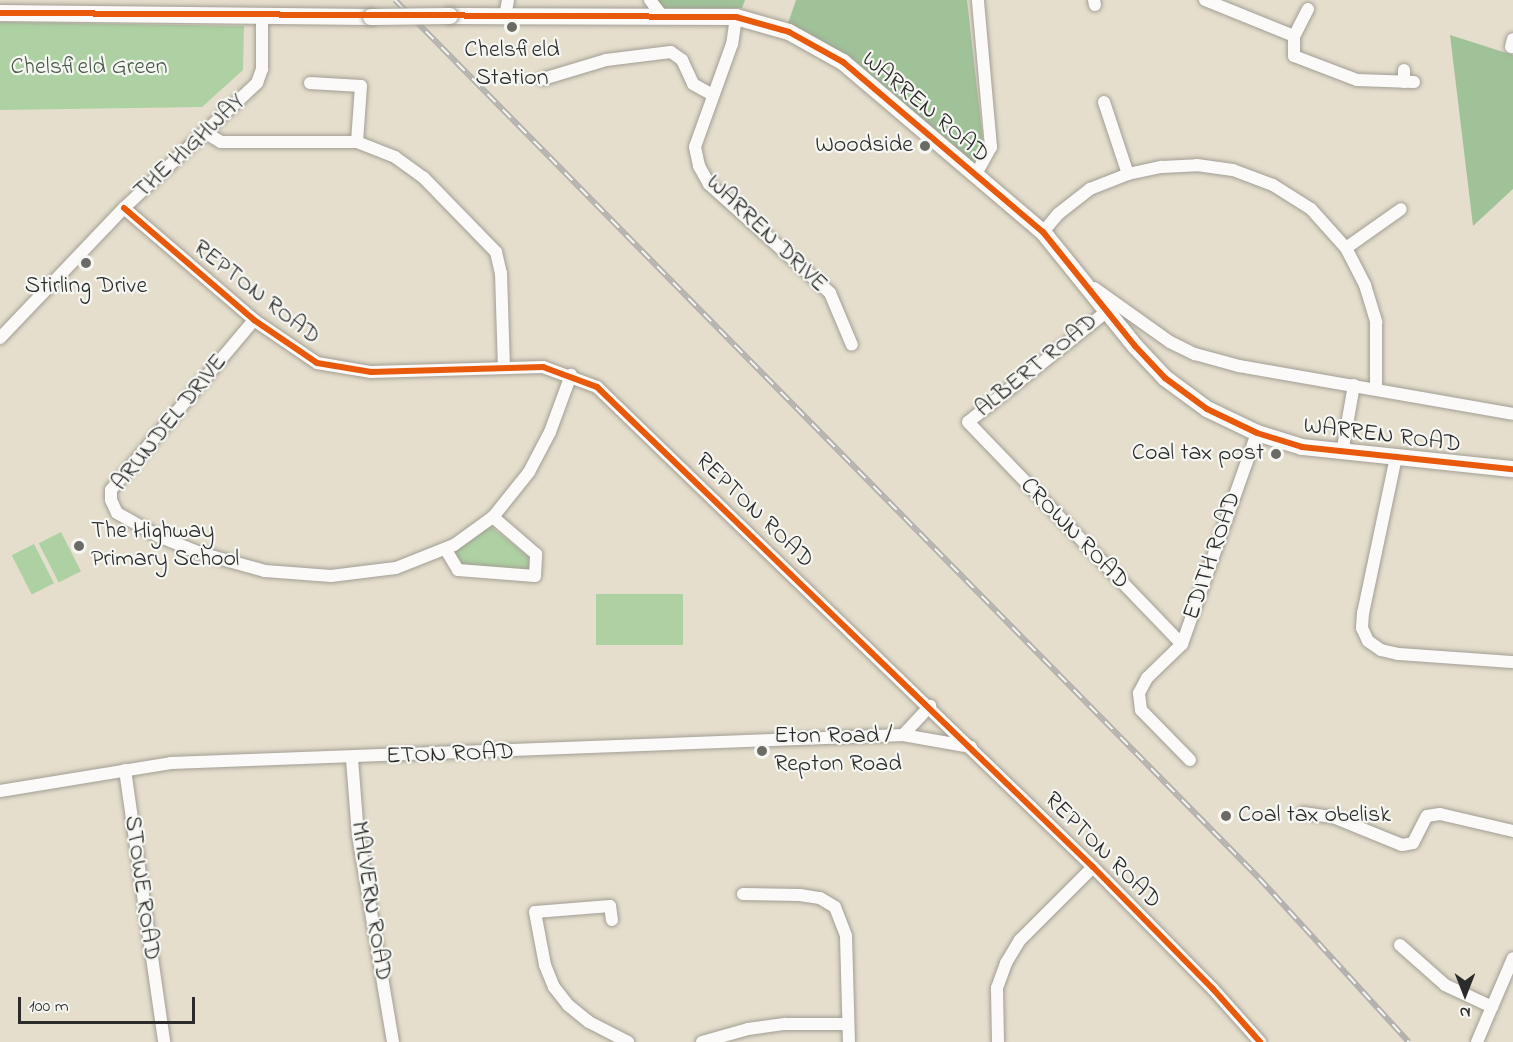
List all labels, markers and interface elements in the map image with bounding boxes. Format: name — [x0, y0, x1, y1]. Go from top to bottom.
marker: Chelsfield Station — [505, 20, 519, 34]
place label: Chelsfield Station — [464, 37, 560, 93]
street label: WARREN ROAD — [855, 46, 995, 170]
park label: Chelsfield Green — [10, 54, 168, 82]
street label: THE HIGHWAY — [129, 88, 251, 206]
place label: Woodside — [815, 132, 913, 160]
marker: Woodside — [918, 139, 932, 153]
street label: WARREN DRIVE — [699, 169, 833, 299]
street label: REPTON ROAD — [187, 234, 325, 352]
marker: Stirling Drive — [79, 256, 93, 270]
place label: Stirling Drive — [25, 273, 147, 301]
street label: ALBERT ROAD — [970, 308, 1104, 424]
street label: ARUNDEL DRIVE — [106, 349, 234, 497]
street label: WARREN ROAD — [1302, 412, 1462, 460]
place label: Coal tax post — [1132, 440, 1264, 468]
street label: REPTON ROAD — [689, 447, 819, 575]
marker: Coal tax post — [1269, 447, 1283, 461]
street label: CROWN ROAD — [1013, 472, 1135, 596]
street label: EDITH ROAD — [1178, 488, 1248, 624]
place label: The Highway Primary School — [91, 518, 239, 574]
marker: The Highway Primary School — [72, 539, 86, 553]
place label: Eton Road / Repton Road — [774, 723, 902, 779]
street label: ETON ROAD — [386, 738, 514, 772]
marker: Eton Road / Repton Road — [755, 744, 769, 758]
street label: REPTON ROAD — [1037, 786, 1167, 916]
place label: Coal tax obelisk — [1238, 802, 1391, 830]
marker: Coal tax obelisk — [1219, 809, 1233, 823]
street label: STOWE ROAD — [117, 814, 165, 962]
street label: MALVERN ROAD — [343, 819, 397, 983]
north arrow — [1435, 964, 1495, 1024]
scale bar — [21, 985, 198, 1023]
text: 100 m — [29, 994, 69, 1020]
text: N — [1460, 1000, 1470, 1024]

